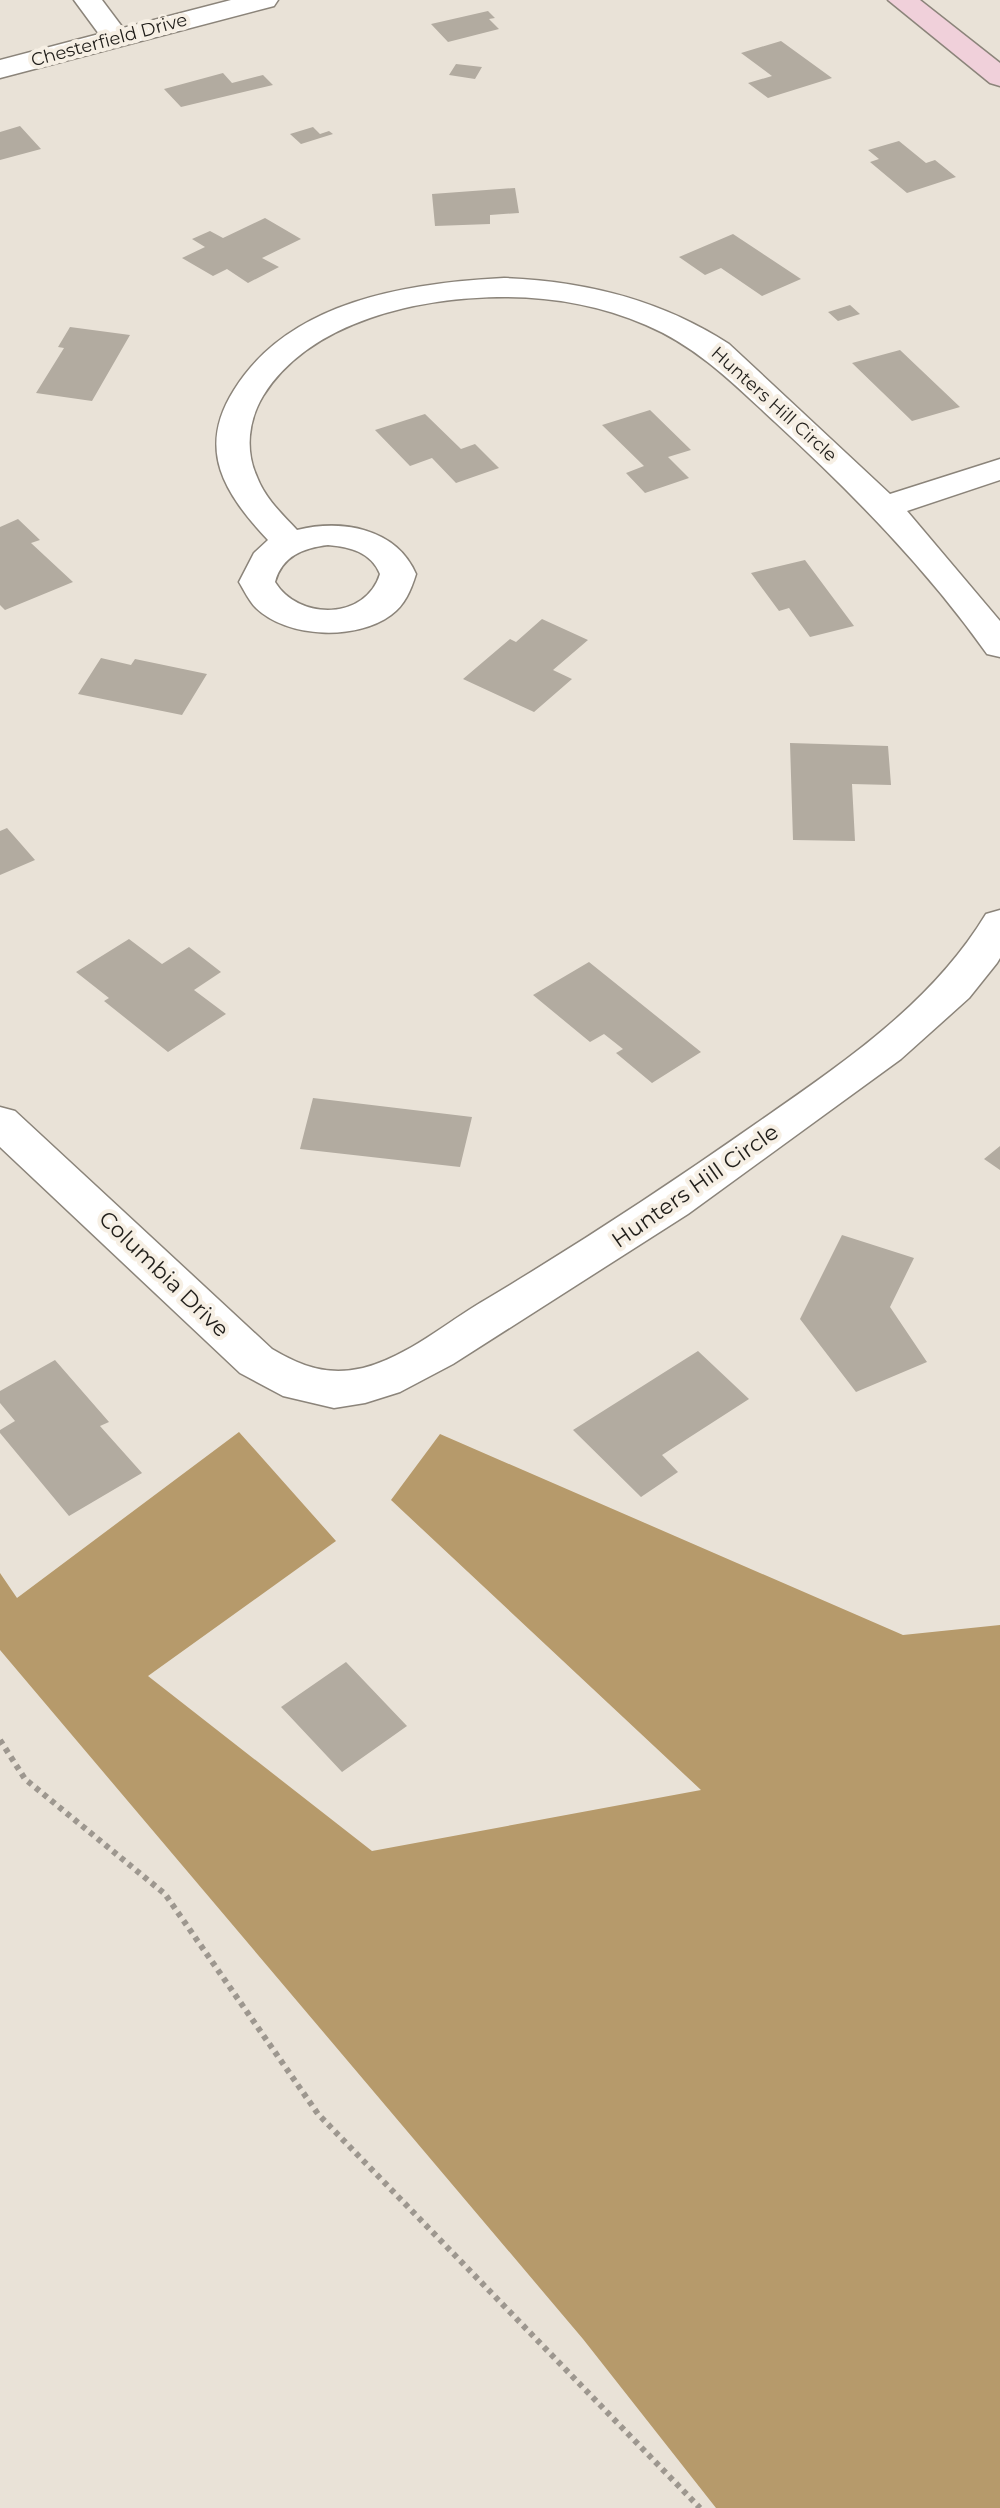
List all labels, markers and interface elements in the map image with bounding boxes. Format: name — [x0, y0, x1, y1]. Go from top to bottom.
street label: Chesterfield Drive — [29, 9, 190, 71]
street label: Hunters Hill Circle — [707, 342, 841, 466]
street label: Hunters Hill Circle — [606, 1118, 784, 1254]
street label: Columbia Drive — [93, 1205, 235, 1343]

